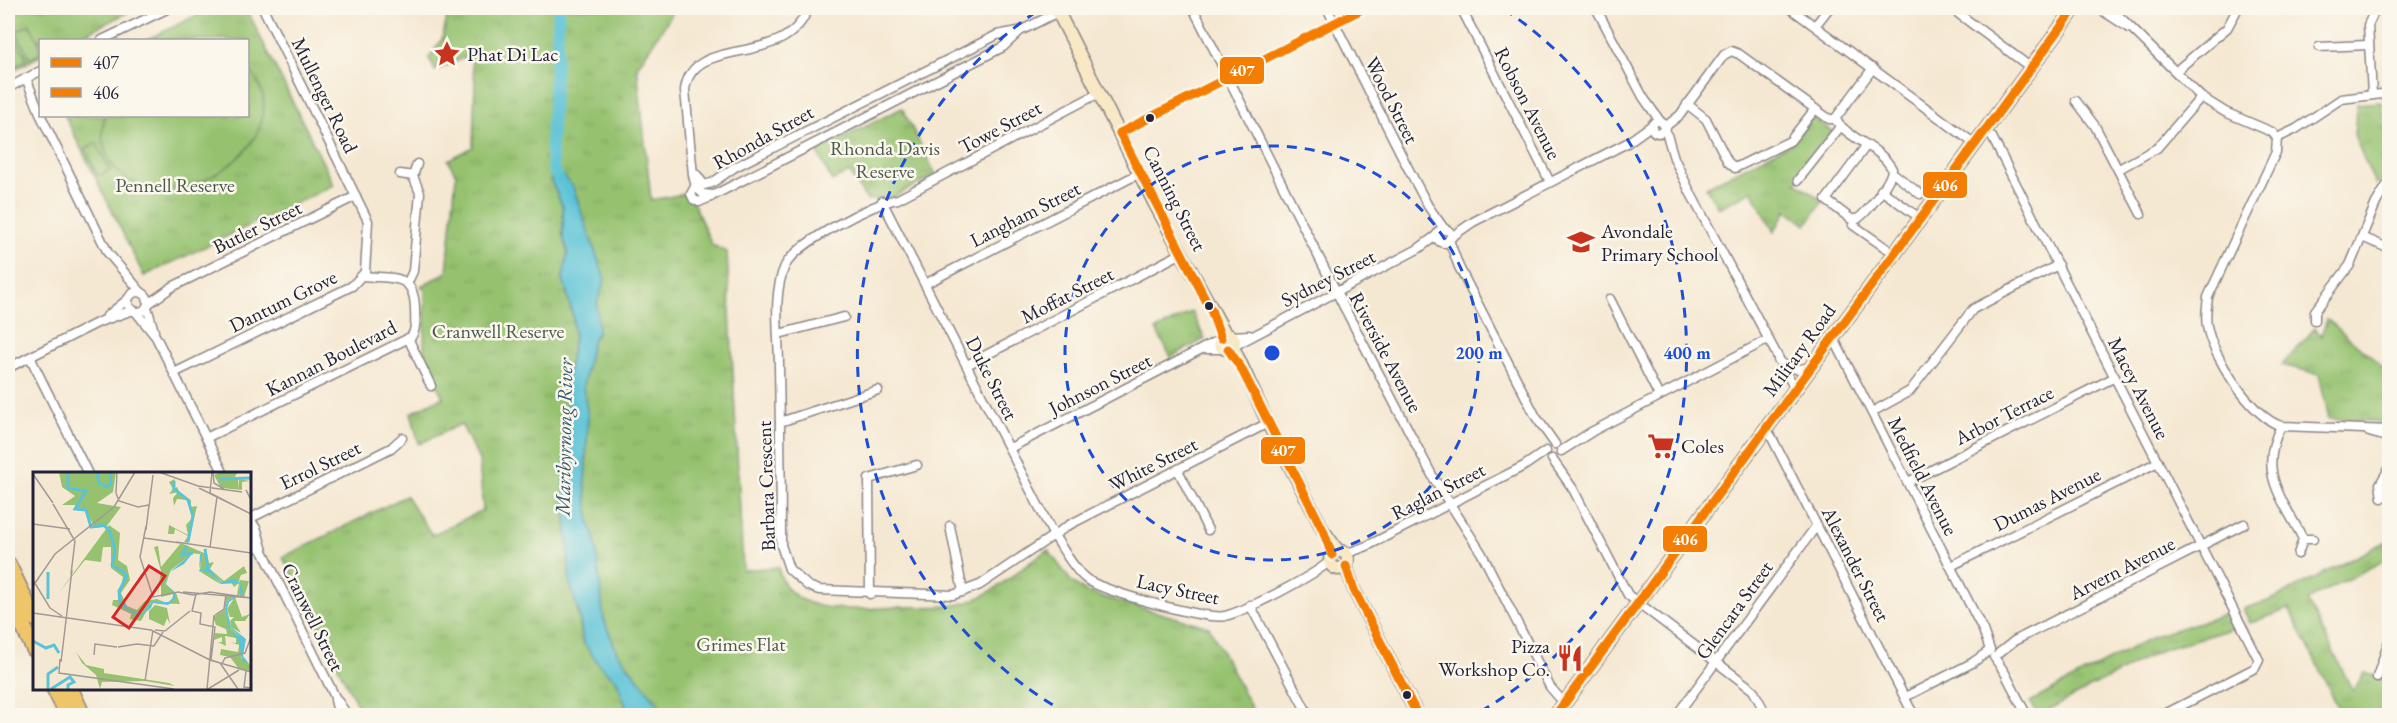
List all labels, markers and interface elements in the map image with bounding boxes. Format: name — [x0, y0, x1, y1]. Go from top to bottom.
street label: Mullenger Road — [286, 33, 365, 158]
legend — [39, 39, 249, 117]
place icon: Phat Di Lac — [432, 39, 462, 69]
place label: Phat Di Lac — [467, 41, 558, 67]
street label: Robson Avenue — [1489, 42, 1568, 164]
text: 407 — [93, 51, 119, 74]
street label: Wood Street — [1359, 52, 1425, 148]
line badge: 407 — [1219, 56, 1265, 85]
text: 407 — [1229, 60, 1255, 81]
text: 406 — [93, 81, 119, 104]
street label: Towe Street — [954, 94, 1046, 160]
street label: Rhonda Street — [708, 98, 818, 175]
unlabelled marker — [1144, 112, 1156, 124]
park label: Rhonda Davis Reserve — [830, 135, 940, 184]
street label: Canning Street — [1137, 141, 1213, 256]
line badge: 406 — [1922, 171, 1968, 199]
park label: Pennell Reserve — [115, 172, 235, 198]
street label: Langham Street — [965, 175, 1085, 253]
text: 406 — [1932, 175, 1958, 196]
street label: Butler Street — [208, 194, 306, 260]
place label: Avondale Primary School — [1600, 218, 1719, 267]
school or university icon: Avondale Primary School — [1566, 227, 1596, 257]
street label: Sydney Street — [1276, 243, 1380, 313]
street label: Moffat Street — [1016, 260, 1118, 329]
street label: Dantum Grove — [225, 264, 341, 338]
street label: Riverside Avenue — [1343, 287, 1429, 417]
street label: Military Road — [1757, 298, 1842, 401]
unlabelled marker — [1203, 300, 1215, 312]
street label: Kannan Boulevard — [261, 313, 402, 402]
park label: Cranwell Reserve — [432, 318, 564, 344]
street label: Duke Street — [960, 332, 1025, 425]
street label: Macey Avenue — [2102, 333, 2176, 444]
text: 200 m — [1455, 341, 1503, 364]
text: 400 m — [1663, 341, 1711, 364]
centre of rings — [1262, 343, 1282, 363]
street label: Johnson Street — [1042, 347, 1156, 422]
water label: Maribyrnong River — [549, 357, 578, 518]
street label: Arbor Terrace — [1949, 379, 2058, 451]
street label: Medfield Avenue — [1882, 412, 1964, 540]
street label: Barbara Crescent — [751, 420, 781, 552]
street label: White Street — [1105, 430, 1202, 497]
supermarket icon: Coles — [1646, 431, 1676, 461]
place label: Coles — [1681, 433, 1724, 459]
street label: Errol Street — [275, 434, 365, 496]
line badge: 407 — [1260, 436, 1306, 465]
text: 407 — [1270, 440, 1296, 461]
street label: Raglan Street — [1387, 456, 1490, 526]
street label: Dumas Avenue — [1989, 461, 2105, 537]
inset map — [33, 472, 250, 690]
street label: Alexander Street — [1815, 501, 1896, 626]
line badge: 406 — [1662, 525, 1708, 553]
text: 406 — [1672, 529, 1698, 550]
street label: Arvern Avenue — [2064, 530, 2179, 606]
street label: Glencara Street — [1689, 555, 1779, 665]
street label: Cranwell Street — [276, 559, 351, 676]
street label: Lacy Street — [1134, 568, 1223, 611]
park label: Grimes Flat — [696, 631, 786, 657]
place label: Pizza Workshop Co. — [1438, 633, 1550, 682]
restaurant icon: Pizza Workshop Co. — [1555, 643, 1585, 673]
unlabelled marker — [1401, 689, 1413, 701]

